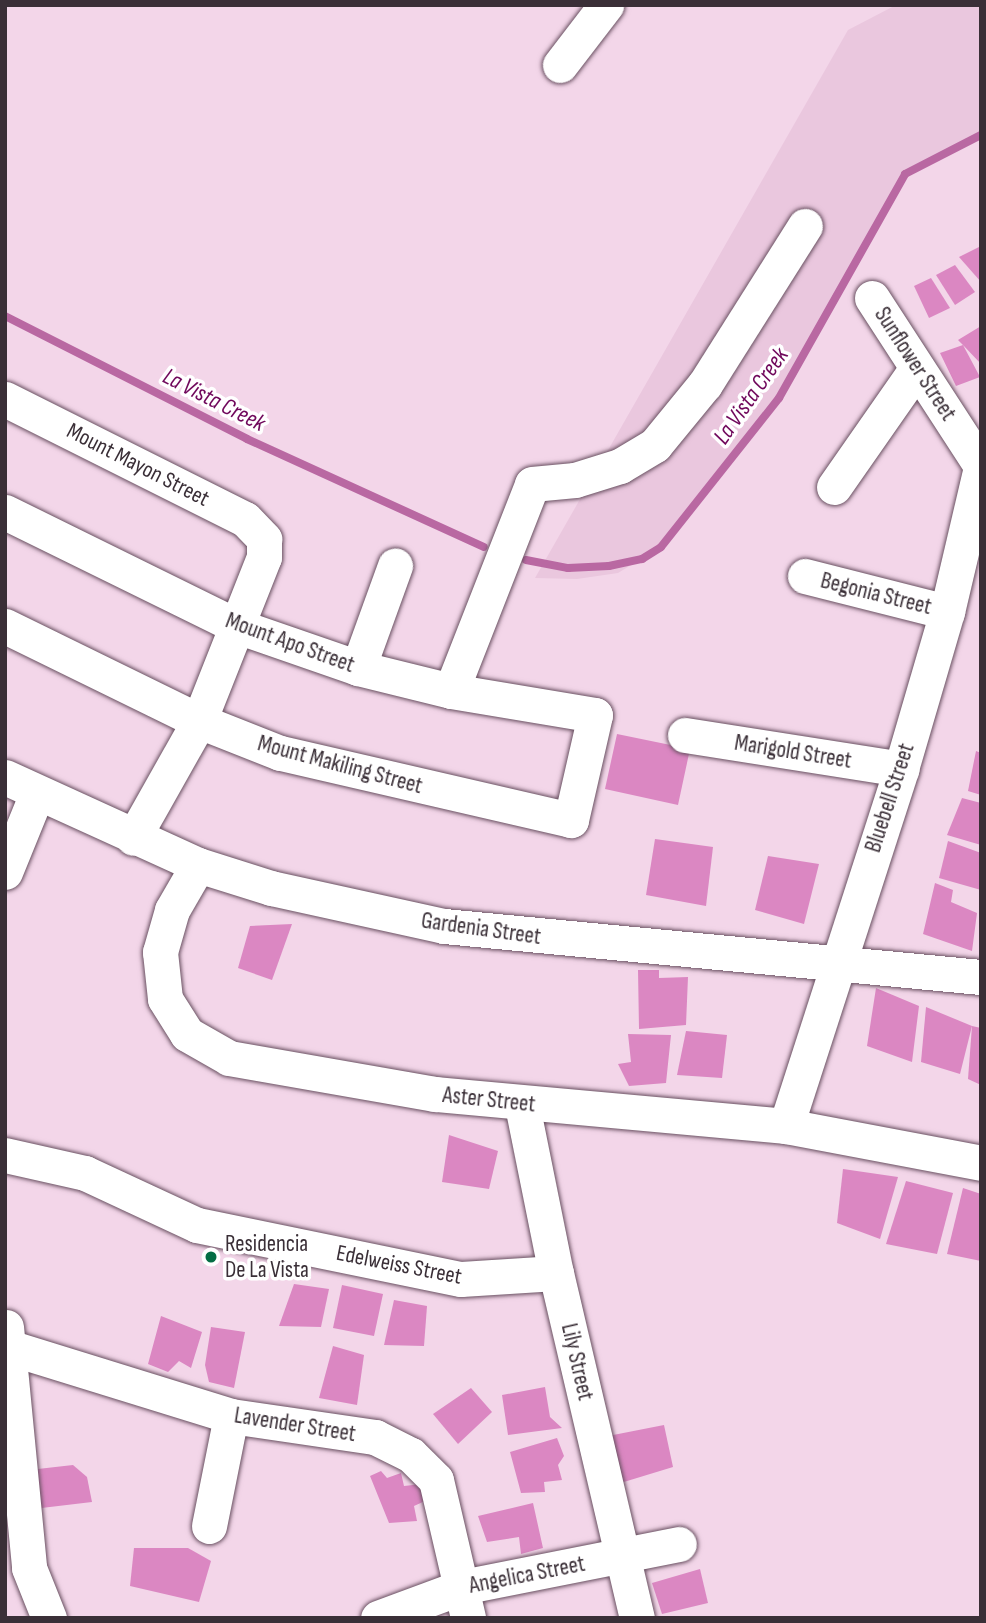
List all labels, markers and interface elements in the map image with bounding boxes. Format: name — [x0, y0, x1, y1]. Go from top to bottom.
street label: Sunflower Street — [868, 302, 962, 426]
water label: La Vista Creek — [707, 342, 795, 450]
water label: La Vista Creek — [158, 362, 270, 438]
street label: Mount Mayon Street — [62, 417, 214, 513]
street label: Begonia Street — [818, 567, 934, 621]
street label: Mount Apo Street — [222, 607, 358, 679]
street label: Marigold Street — [733, 729, 853, 775]
street label: Mount Makiling Street — [255, 730, 425, 800]
street label: Bluebell Street — [859, 740, 921, 856]
street label: Gardenia Street — [419, 907, 543, 951]
street label: Aster Street — [441, 1081, 537, 1119]
place label: Residencia De La Vista — [225, 1230, 309, 1284]
street label: Edelweiss Street — [334, 1239, 464, 1291]
marker: Residencia De La Vista — [203, 1249, 219, 1265]
street label: Lily Street — [555, 1321, 599, 1403]
street label: Lavender Street — [232, 1402, 358, 1448]
street label: Angelica Street — [467, 1550, 587, 1600]

